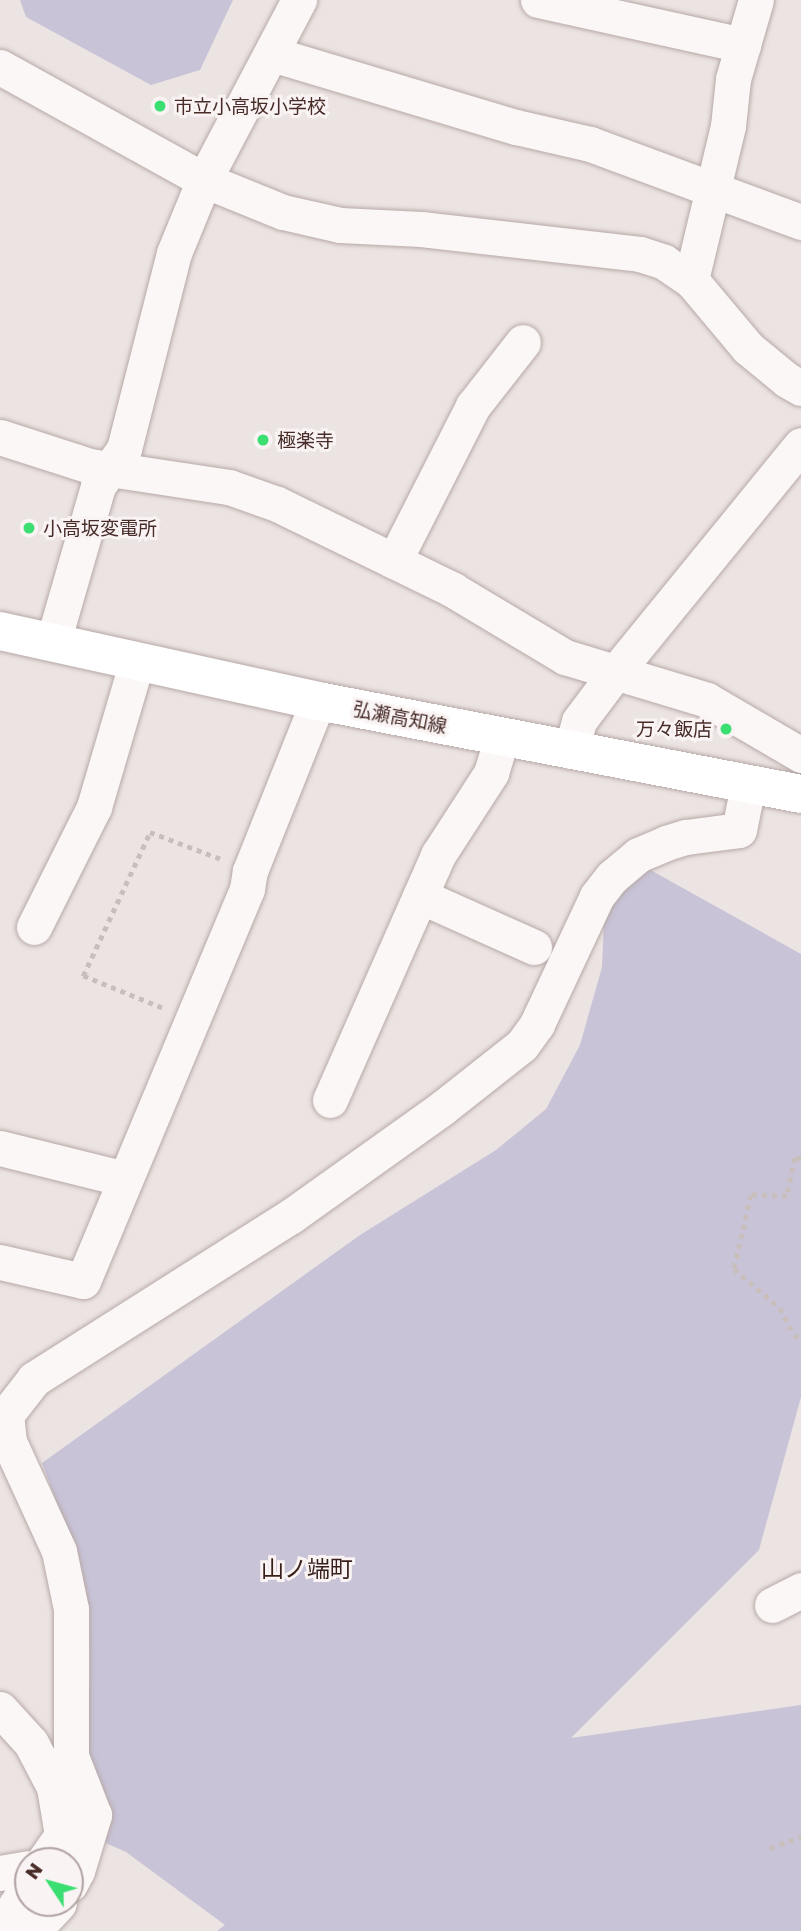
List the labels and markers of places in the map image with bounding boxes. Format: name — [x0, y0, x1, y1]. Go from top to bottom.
place label: 市立小高坂小学校 — [174, 95, 326, 117]
marker: 市立小高坂小学校 — [152, 98, 168, 114]
place label: 極楽寺 — [277, 429, 334, 451]
marker: 極楽寺 — [255, 432, 271, 448]
place label: 小高坂変電所 — [43, 517, 157, 539]
marker: 小高坂変電所 — [21, 520, 37, 536]
place label: 万々飯店 — [636, 718, 712, 740]
marker: 万々飯店 — [718, 721, 734, 737]

